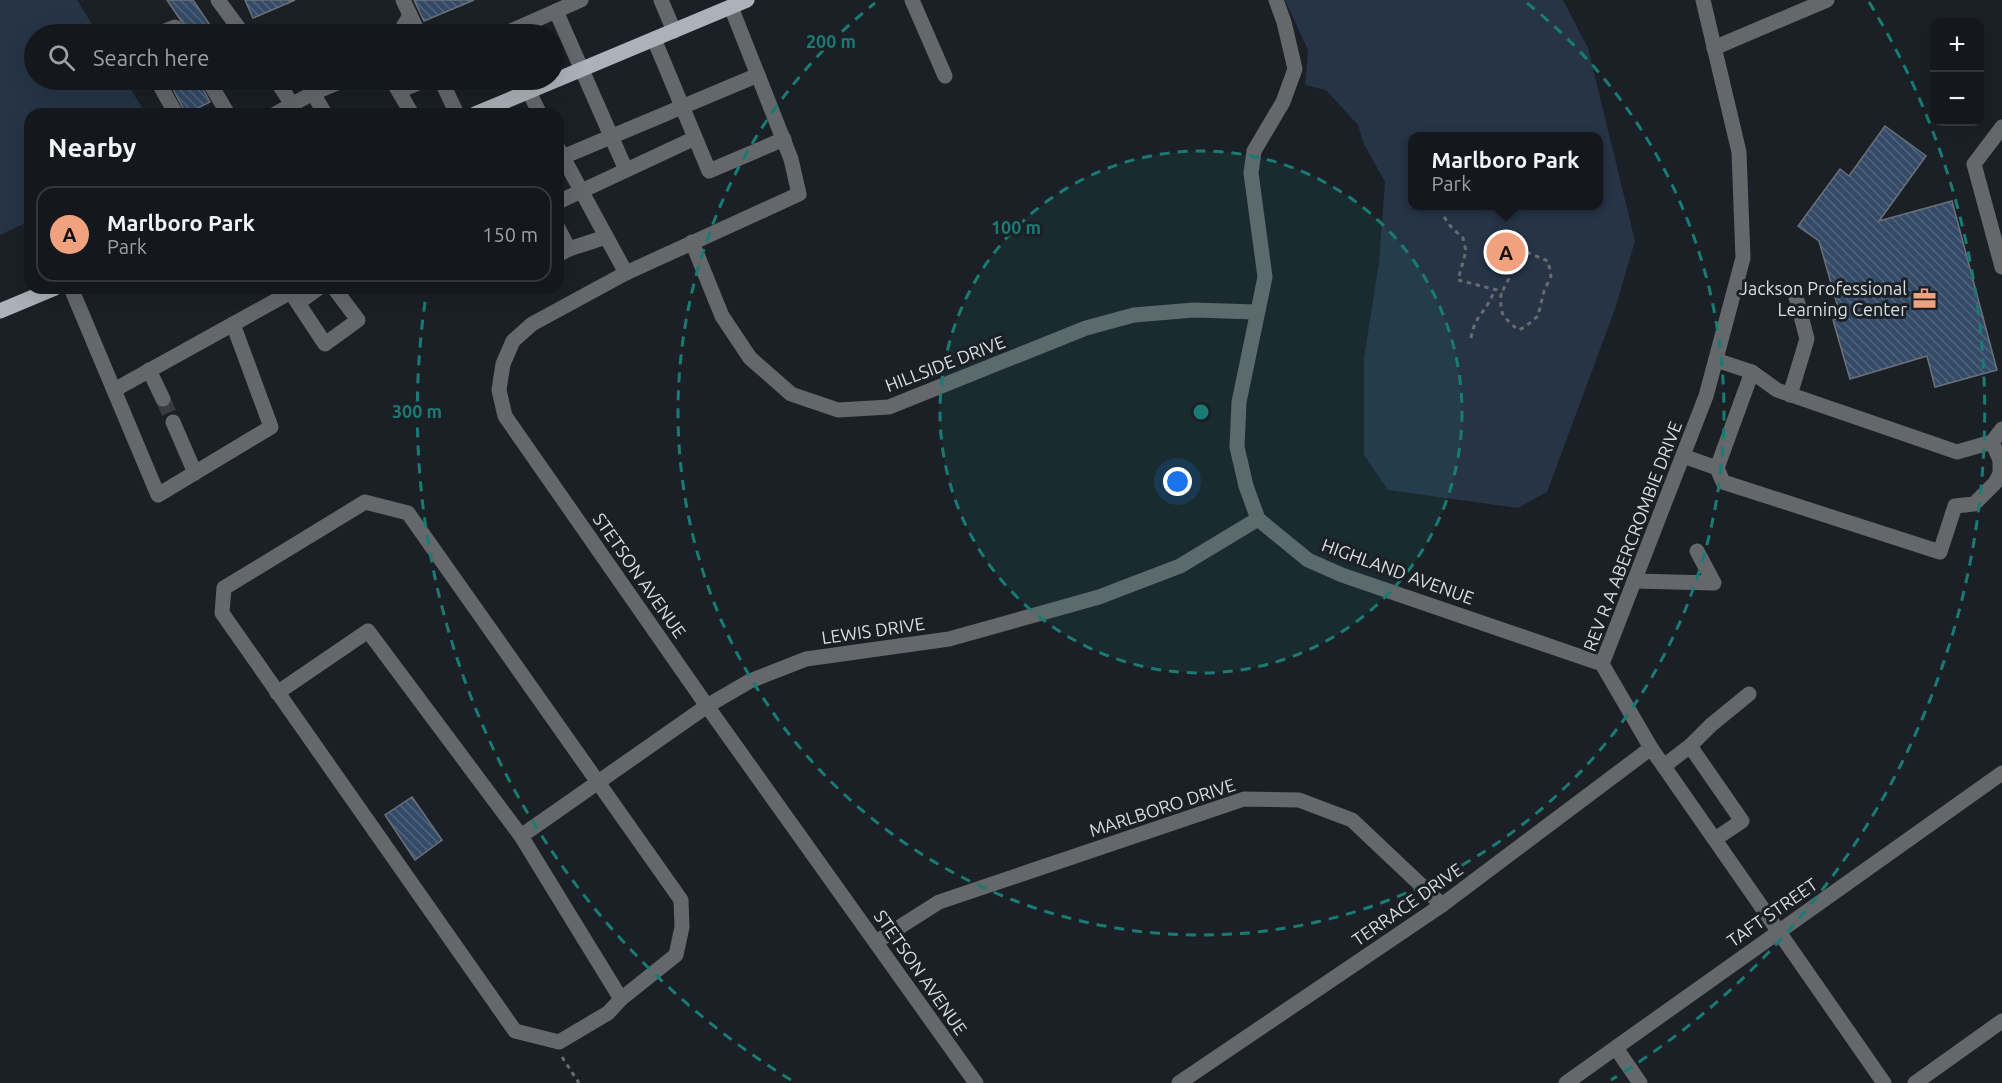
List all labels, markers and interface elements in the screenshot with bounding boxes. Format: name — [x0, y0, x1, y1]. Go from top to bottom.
map controls — [1930, 18, 1984, 126]
button: + — [1930, 18, 1984, 72]
search box — [24, 24, 564, 90]
text: 200 m — [806, 31, 856, 51]
icon: search — [45, 41, 78, 74]
text: Search here — [93, 45, 209, 70]
button: − — [1930, 72, 1984, 126]
popup — [1408, 132, 1603, 210]
text: Nearby — [48, 133, 136, 162]
text: Marlboro Park — [1432, 147, 1579, 172]
text: Park — [1432, 172, 1471, 195]
text: Marlboro Park — [107, 210, 255, 235]
text: 100 m — [991, 217, 1041, 237]
text: A — [62, 223, 77, 246]
text: 150 m — [482, 223, 538, 246]
pin: A — [1486, 230, 1526, 274]
text: Park — [107, 235, 147, 258]
place label: Jackson Professional Learning Center — [1739, 278, 1907, 319]
office icon: Jackson Professional Learning Center — [1912, 285, 1938, 311]
street label: HILLSIDE DRIVE — [882, 331, 1008, 395]
text: 300 m — [392, 401, 442, 421]
centre of rings — [1191, 402, 1211, 422]
street label: REV R A ABERCROMBIE DRIVE — [1579, 418, 1685, 654]
your location — [1163, 467, 1192, 496]
street label: STETSON AVENUE — [590, 509, 690, 641]
street label: HIGHLAND AVENUE — [1319, 534, 1477, 608]
street label: LEWIS DRIVE — [820, 613, 926, 647]
street label: MARLBORO DRIVE — [1086, 774, 1238, 840]
street label: TERRACE DRIVE — [1348, 859, 1466, 949]
street label: TAFT STREET — [1723, 874, 1821, 950]
street label: STETSON AVENUE — [871, 906, 971, 1038]

